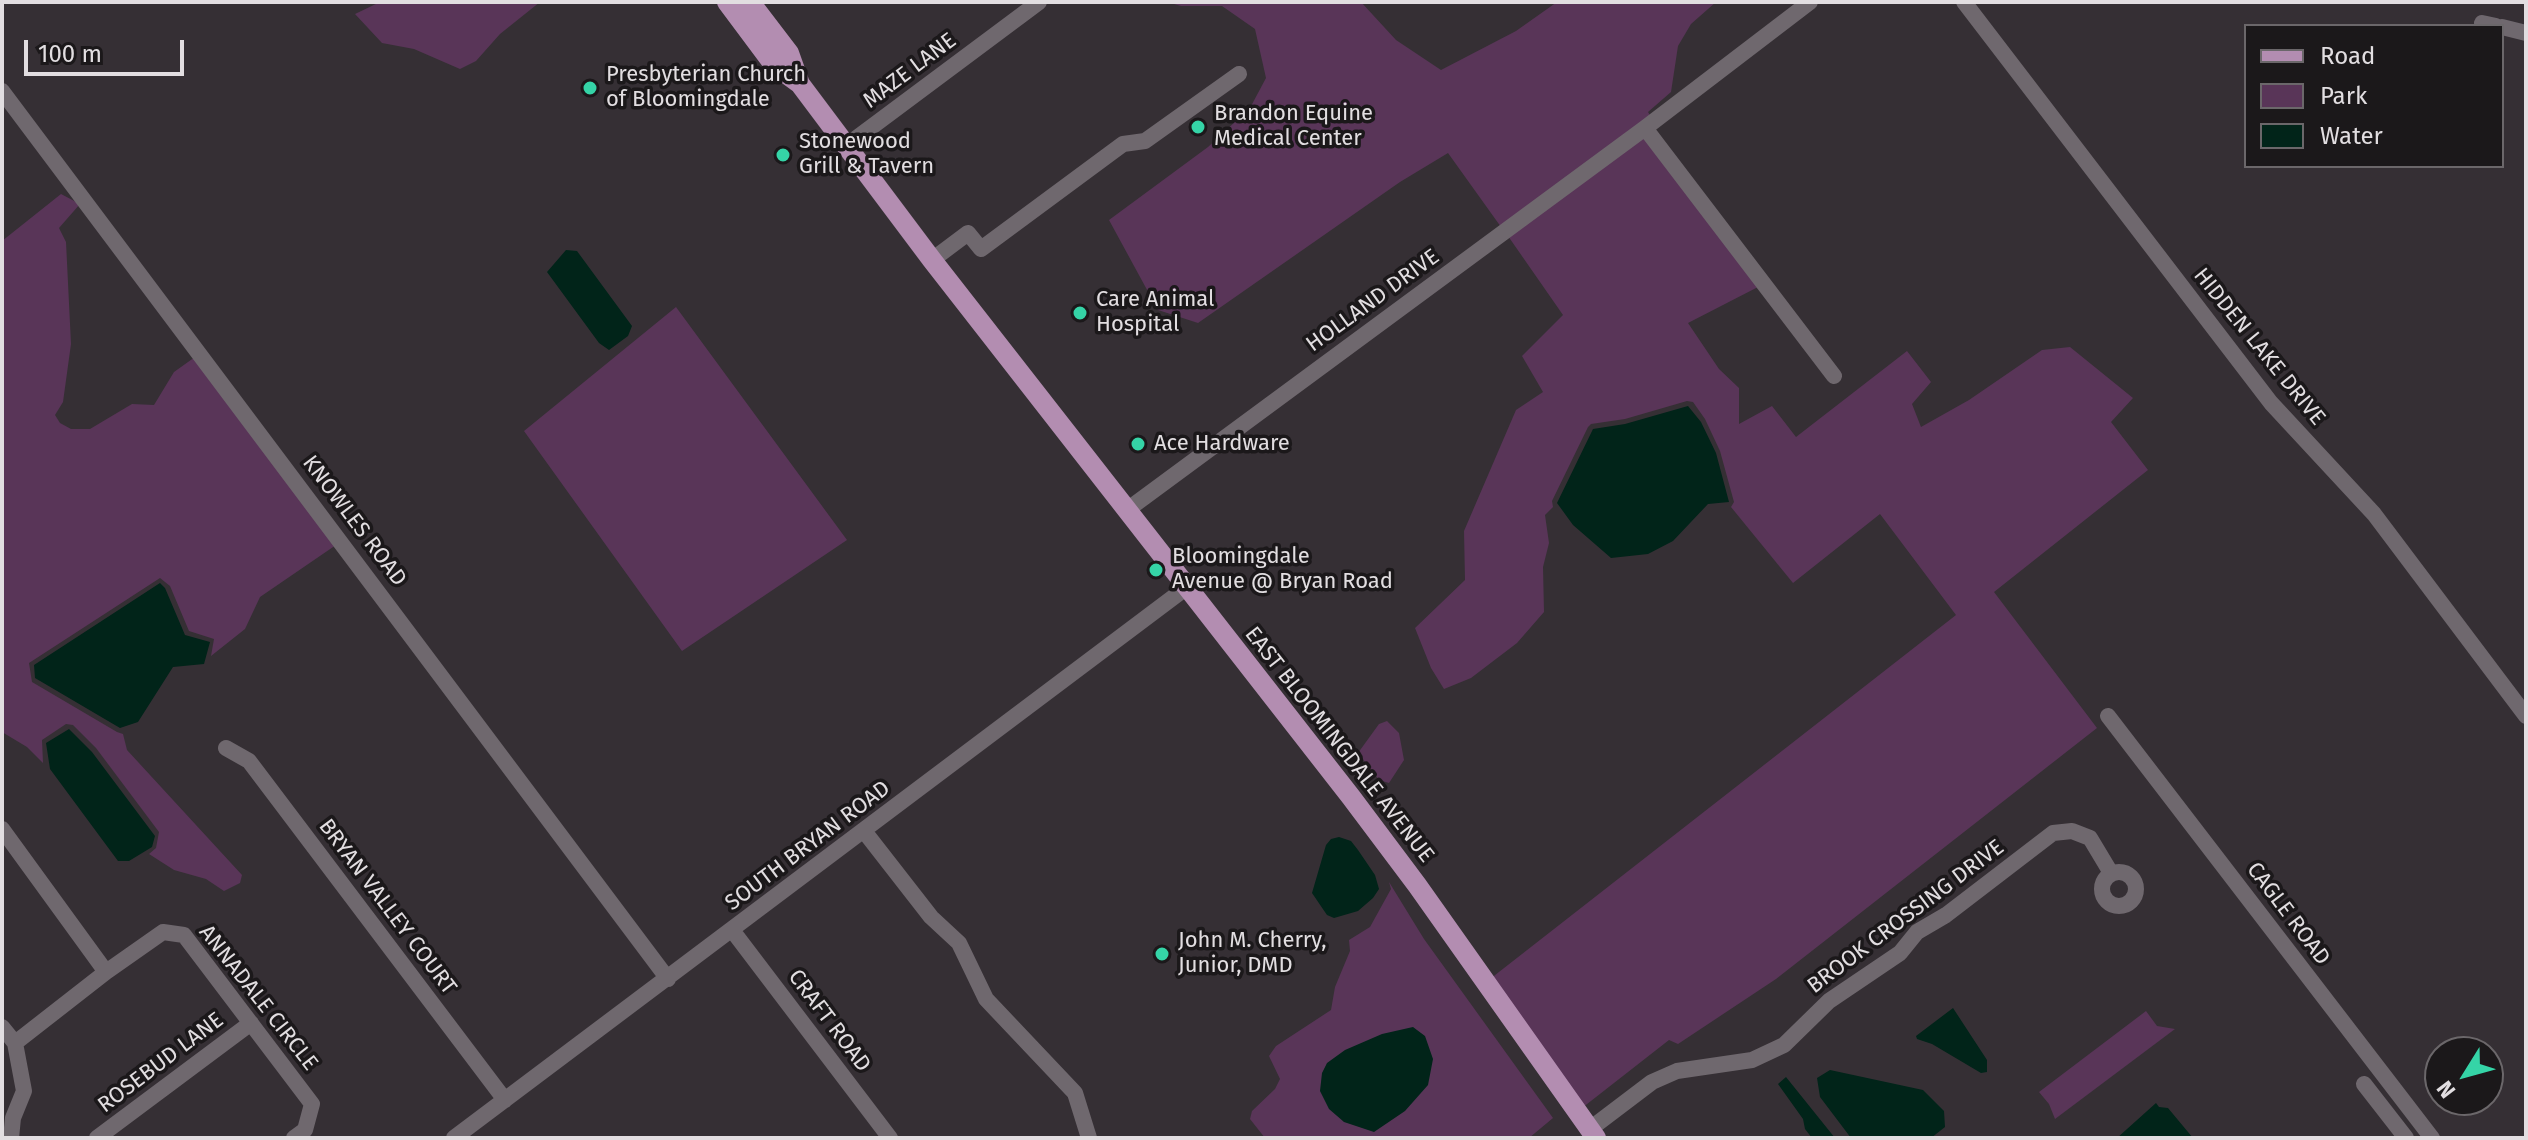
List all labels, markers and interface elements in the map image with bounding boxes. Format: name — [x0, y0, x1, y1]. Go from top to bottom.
scale bar — [28, 24, 188, 74]
legend — [2244, 24, 2504, 168]
street label: MAZE LANE — [858, 28, 962, 114]
text: 100 m — [38, 40, 102, 68]
text: Road — [2320, 42, 2375, 70]
place label: Presbyterian Church of Bloomingdale — [606, 62, 806, 114]
marker: Presbyterian Church of Bloomingdale — [581, 79, 599, 97]
text: Park — [2320, 82, 2367, 110]
place label: Brandon Equine Medical Center — [1214, 101, 1373, 152]
marker: Brandon Equine Medical Center — [1189, 118, 1207, 136]
text: Water — [2320, 122, 2383, 150]
place label: Stonewood Grill & Tavern — [799, 129, 934, 180]
marker: Stonewood Grill & Tavern — [774, 146, 792, 164]
street label: HOLLAND DRIVE — [1301, 244, 1445, 358]
street label: HIDDEN LAKE DRIVE — [2188, 263, 2330, 431]
place label: Care Animal Hospital — [1096, 287, 1214, 338]
marker: Care Animal Hospital — [1071, 304, 1089, 322]
place label: Ace Hardware — [1154, 431, 1290, 457]
marker: Ace Hardware — [1129, 435, 1147, 453]
street label: KNOWLES ROAD — [296, 451, 412, 591]
place label: Bloomingdale Avenue @ Bryan Road — [1172, 544, 1393, 596]
marker: Bloomingdale Avenue @ Bryan Road — [1147, 561, 1165, 579]
street label: EAST BLOOMINGDALE AVENUE — [1239, 622, 1439, 868]
street label: SOUTH BRYAN ROAD — [720, 775, 896, 917]
street label: BRYAN VALLEY COURT — [313, 814, 461, 1000]
street label: BROOK CROSSING DRIVE — [1803, 834, 2009, 1000]
street label: CAGLE ROAD — [2241, 857, 2335, 971]
street label: ANNADALE CIRCLE — [193, 920, 323, 1076]
place label: John M. Cherry, Junior, DMD — [1178, 928, 1327, 980]
marker: John M. Cherry, Junior, DMD — [1153, 945, 1171, 963]
street label: CRAFT ROAD — [782, 965, 876, 1077]
street label: ROSEBUD LANE — [93, 1007, 229, 1119]
north arrow — [2424, 1036, 2504, 1116]
text: N — [2431, 1076, 2461, 1103]

